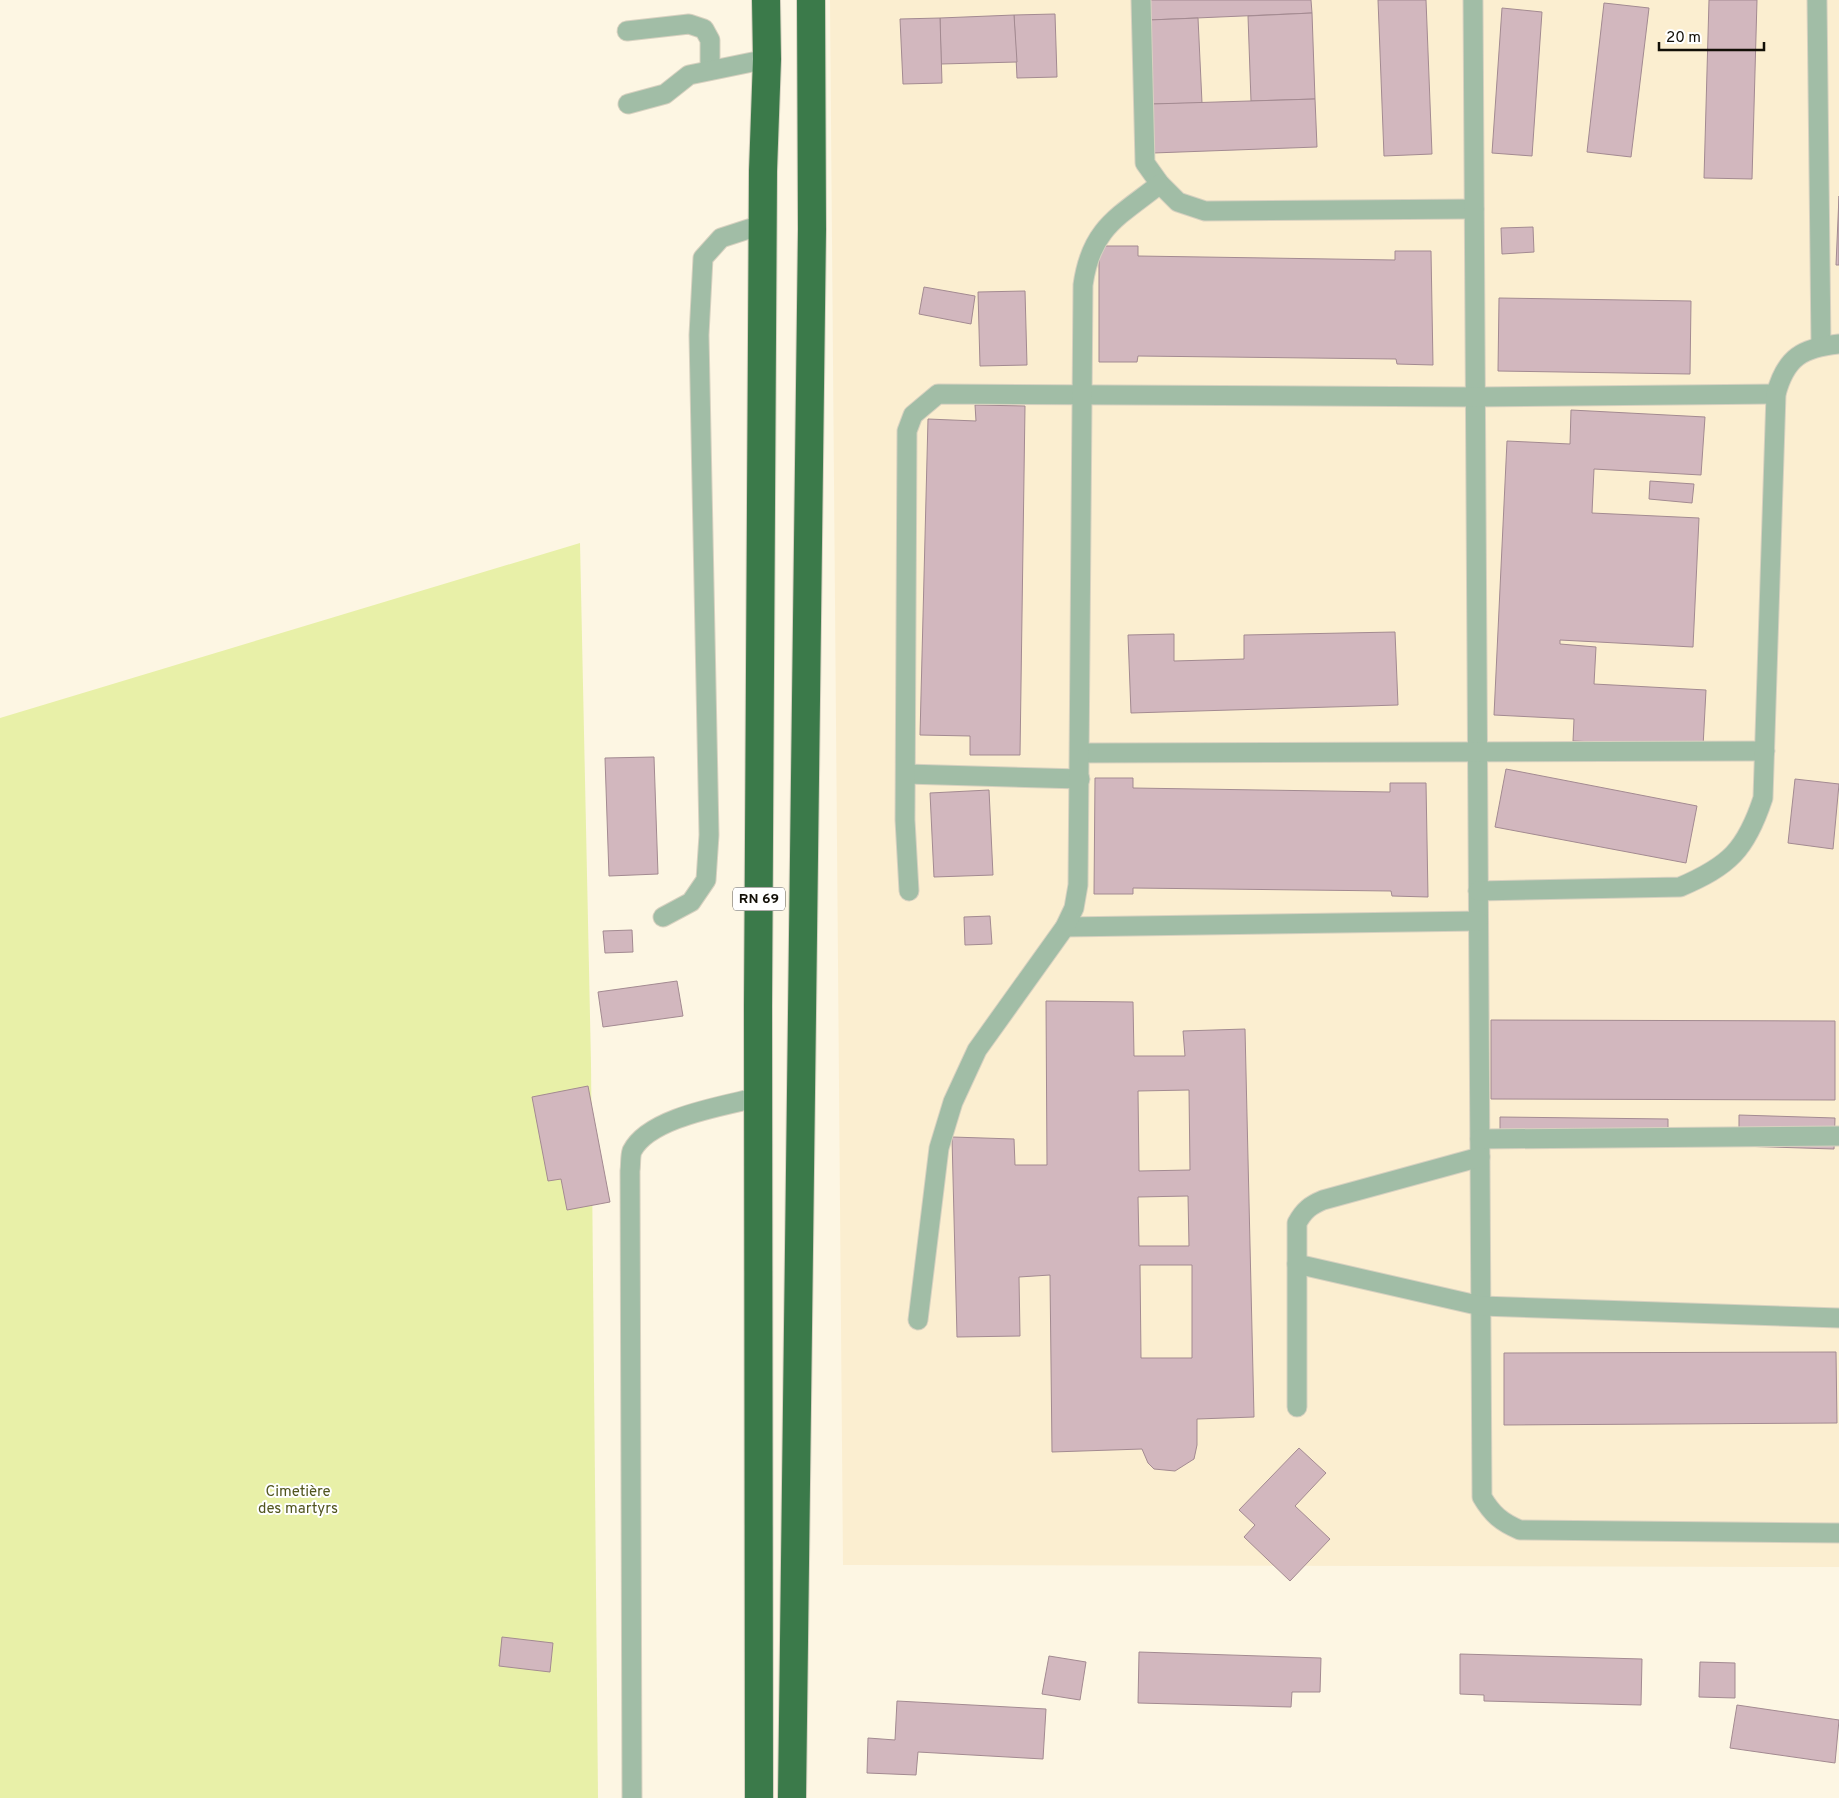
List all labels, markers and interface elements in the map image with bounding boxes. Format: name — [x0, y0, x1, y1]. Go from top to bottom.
scale bar — [1659, 20, 1764, 52]
text: 20 m — [1666, 29, 1701, 48]
road number: RN 69 — [733, 888, 785, 911]
park label: Cimetière des martyrs — [258, 1483, 338, 1519]

